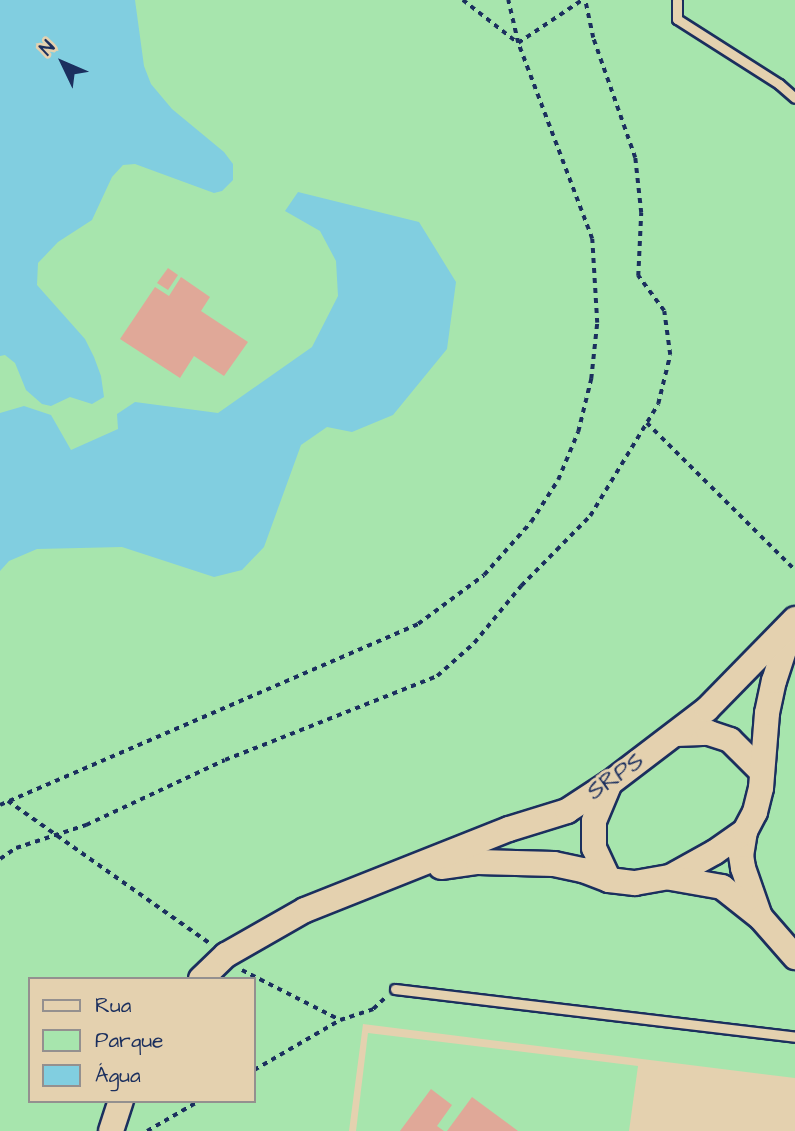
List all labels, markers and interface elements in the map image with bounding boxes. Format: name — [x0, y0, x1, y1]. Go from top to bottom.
north arrow — [28, 28, 98, 98]
text: N — [34, 34, 61, 62]
street label: SRPS — [582, 747, 650, 807]
legend — [28, 977, 256, 1103]
text: Rua — [95, 991, 131, 1020]
text: Parque — [95, 1026, 163, 1055]
text: Água — [95, 1061, 141, 1090]

